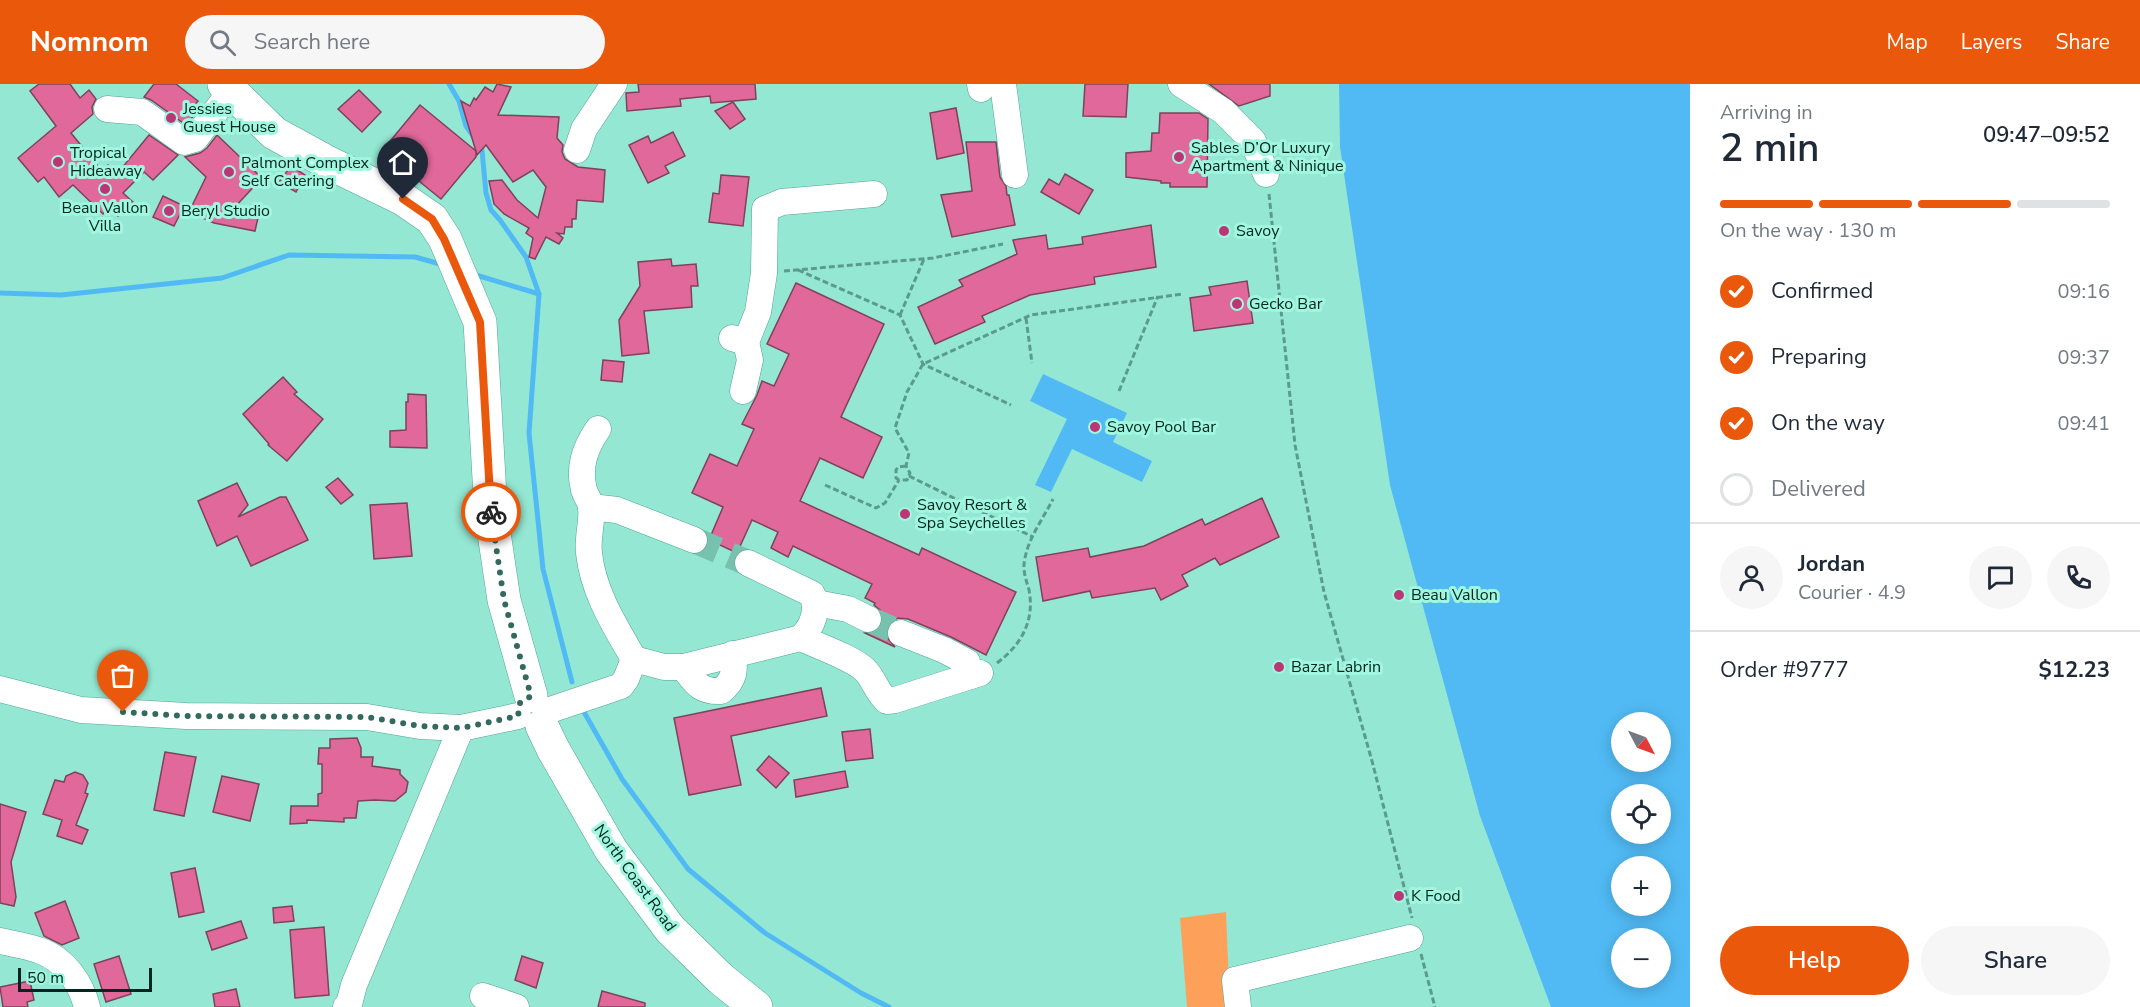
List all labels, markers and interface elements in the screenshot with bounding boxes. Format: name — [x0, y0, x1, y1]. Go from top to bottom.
search box — [185, 15, 605, 69]
text: Nomnom — [30, 23, 149, 61]
icon: search — [206, 26, 239, 59]
text: Search here — [254, 27, 370, 57]
text: Map — [1886, 28, 1928, 56]
text: Layers — [1961, 28, 2022, 56]
text: Share — [2055, 28, 2110, 56]
place label: Jessies Guest House — [182, 98, 276, 138]
text: Arriving in — [1720, 99, 1813, 126]
marker: Jessies Guest House — [164, 111, 178, 125]
text: 09:47–09:52 — [1983, 120, 2110, 150]
text: 2 min — [1720, 122, 1819, 175]
pin — [377, 137, 428, 199]
place label: Sables D’Or Luxury Apartment & Ninique — [1191, 137, 1344, 177]
place label: Tropical Hideaway — [70, 142, 143, 182]
icon: home — [386, 146, 419, 179]
marker: Sables D’Or Luxury Apartment & Ninique — [1172, 150, 1186, 164]
place label: Palmont Complex Self Catering — [241, 152, 370, 192]
marker: Tropical Hideaway — [51, 155, 65, 169]
marker: Palmont Complex Self Catering — [222, 165, 236, 179]
marker: Beau Vallon Villa — [98, 182, 112, 196]
place label: Beau Vallon Villa — [62, 197, 148, 237]
place label: Beryl Studio — [181, 200, 270, 222]
marker: Beryl Studio — [162, 204, 176, 218]
text: On the way · 130 m — [1720, 217, 1896, 244]
place label: Savoy — [1236, 220, 1280, 242]
marker: Savoy — [1217, 224, 1231, 238]
icon: check — [1720, 275, 1753, 308]
text: Confirmed — [1771, 276, 1873, 306]
text: 09:16 — [2057, 278, 2110, 305]
place label: Gecko Bar — [1249, 293, 1323, 315]
marker: Gecko Bar — [1230, 297, 1244, 311]
icon: check — [1720, 341, 1753, 374]
text: Preparing — [1771, 342, 1867, 372]
text: 09:37 — [2057, 344, 2110, 371]
icon: check — [1720, 407, 1753, 440]
text: On the way — [1771, 408, 1885, 438]
text: 09:41 — [2057, 410, 2110, 437]
place label: Savoy Pool Bar — [1107, 416, 1216, 438]
marker: Savoy Pool Bar — [1088, 420, 1102, 434]
text: Delivered — [1771, 474, 1866, 504]
courier — [461, 482, 521, 542]
place label: Savoy Resort & Spa Seychelles — [917, 494, 1027, 534]
icon: bike — [475, 496, 508, 529]
marker: Savoy Resort & Spa Seychelles — [898, 507, 912, 521]
button: person — [1720, 546, 1783, 609]
button: chat — [1969, 546, 2032, 609]
button: phone — [2047, 546, 2110, 609]
text: Jordan — [1798, 549, 1865, 579]
text: Courier · 4.9 — [1798, 579, 1906, 606]
place label: Beau Vallon — [1411, 584, 1498, 606]
marker: Beau Vallon — [1392, 588, 1406, 602]
pin — [97, 650, 148, 712]
text: Order #9777 — [1720, 655, 1849, 685]
text: $12.23 — [2039, 655, 2110, 685]
place label: Bazar Labrin — [1291, 656, 1381, 678]
icon: bag — [106, 659, 139, 692]
marker: Bazar Labrin — [1272, 660, 1286, 674]
north arrow — [1611, 712, 1671, 772]
map controls — [1611, 712, 1671, 988]
button: locate — [1611, 784, 1671, 844]
street label: North Coast Road — [589, 820, 681, 936]
button: + — [1611, 856, 1671, 916]
place label: K Food — [1411, 885, 1461, 907]
marker: K Food — [1392, 889, 1406, 903]
button: Help — [1720, 926, 1909, 995]
button: Share — [1921, 926, 2110, 995]
button: − — [1611, 928, 1671, 988]
scale bar — [18, 965, 152, 992]
text: 50 m — [27, 967, 64, 989]

